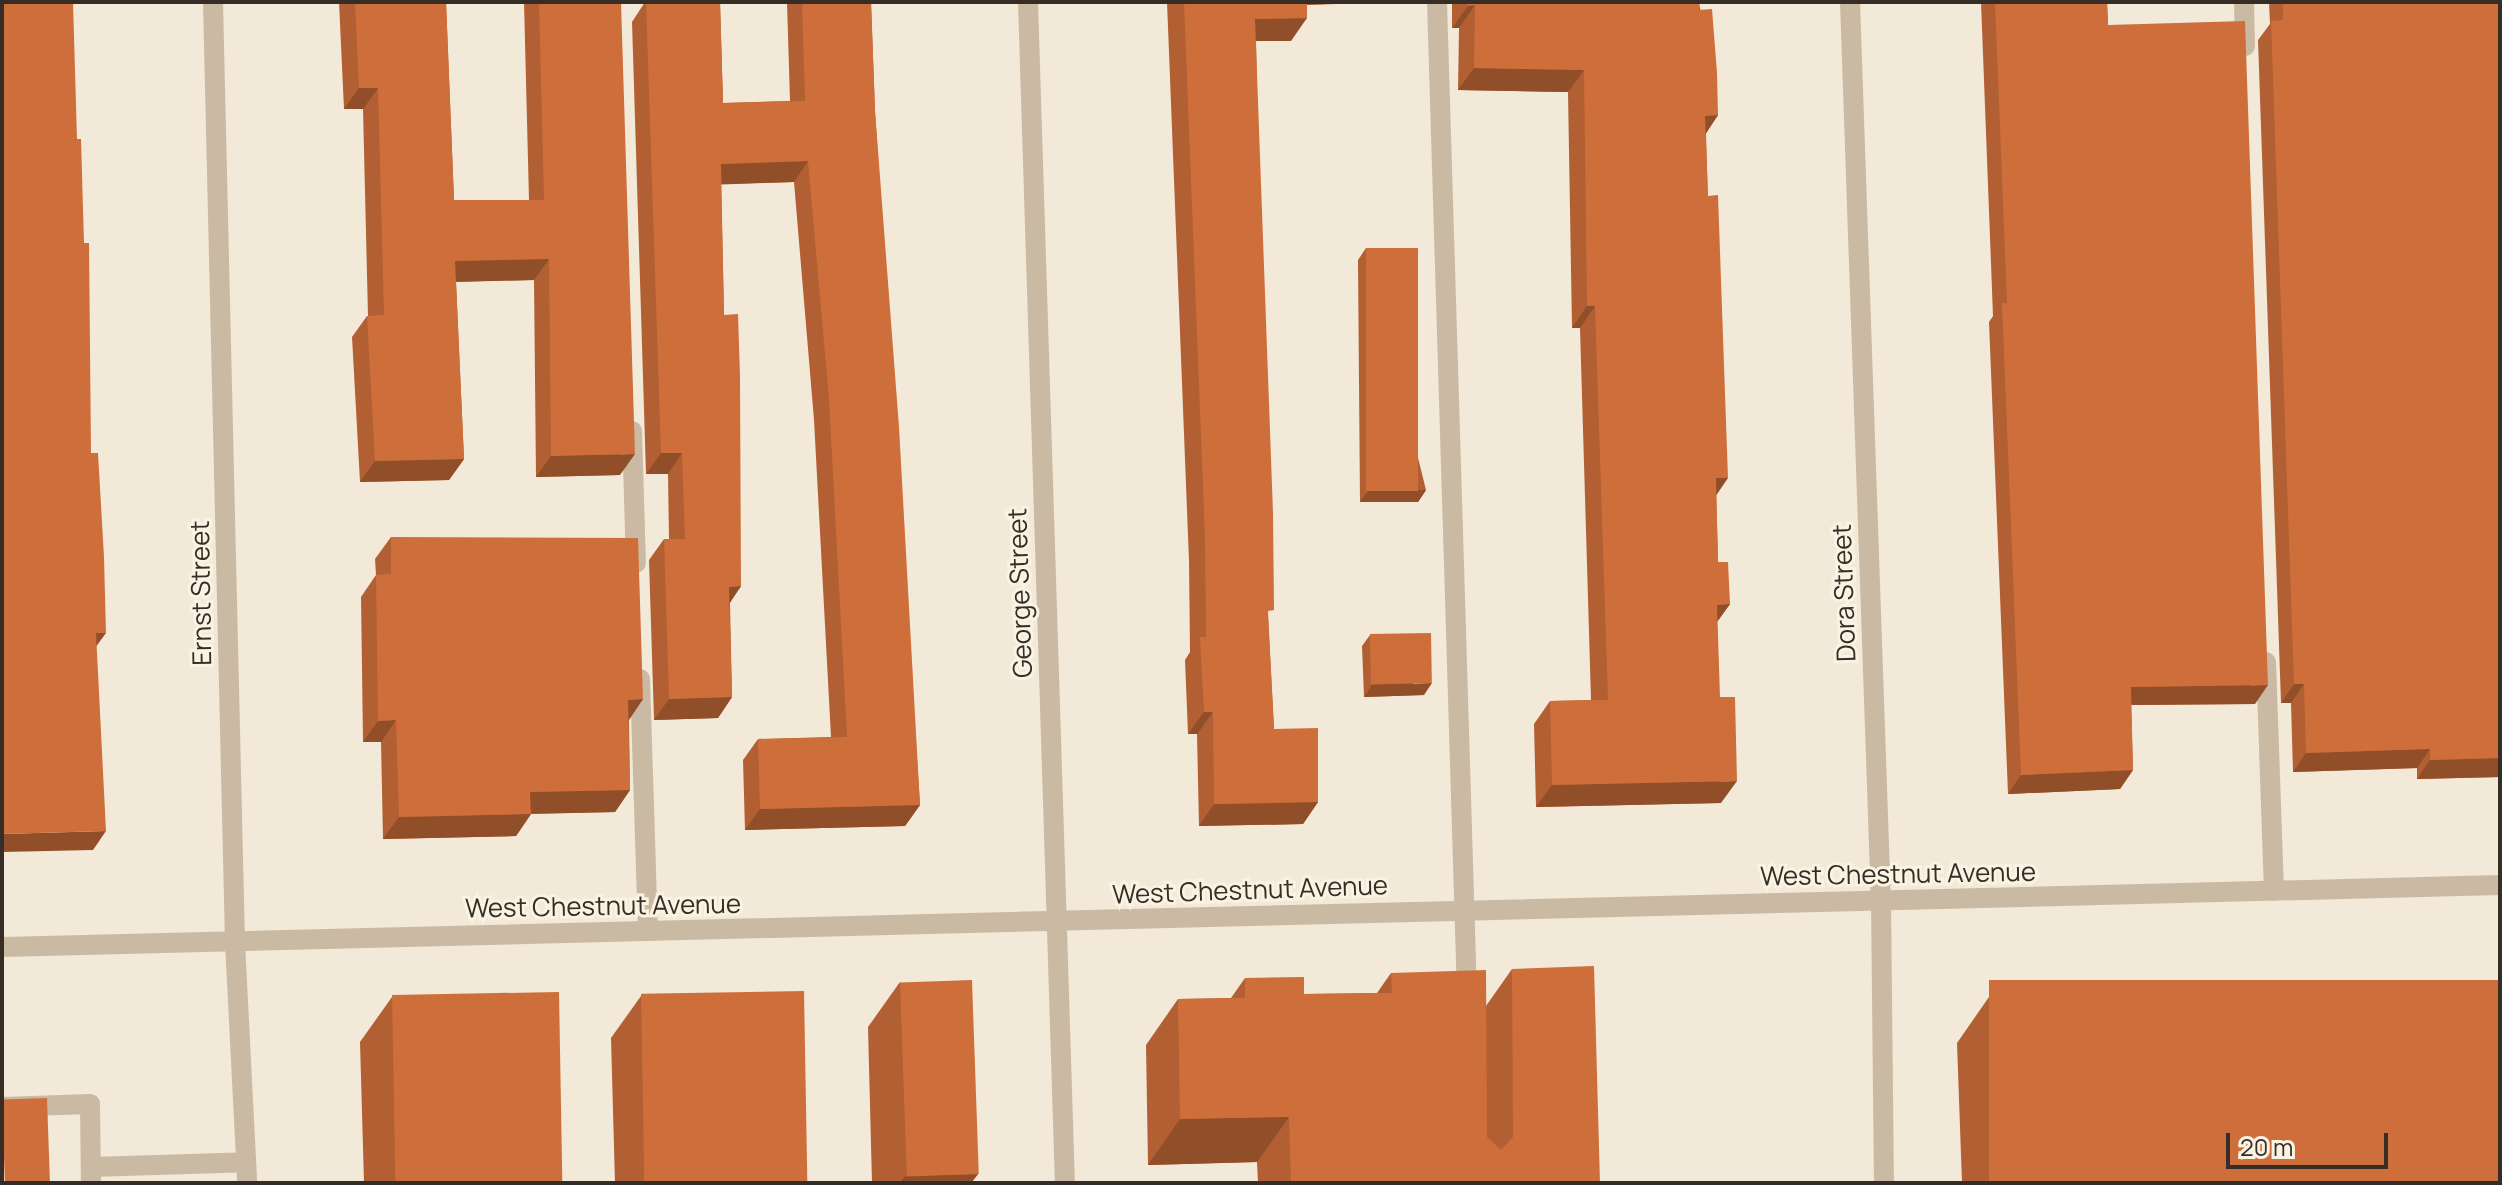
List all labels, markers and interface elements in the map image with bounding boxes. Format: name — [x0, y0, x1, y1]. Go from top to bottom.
street label: George Street — [1001, 508, 1039, 678]
street label: Ernst Street — [184, 520, 218, 666]
street label: Dora Street — [1826, 524, 1862, 662]
street label: West Chestnut Avenue — [1760, 856, 2036, 892]
street label: West Chestnut Avenue — [1112, 870, 1388, 910]
street label: West Chestnut Avenue — [465, 888, 741, 924]
scale bar — [2230, 1117, 2392, 1167]
text: 20 m — [2240, 1130, 2293, 1163]

